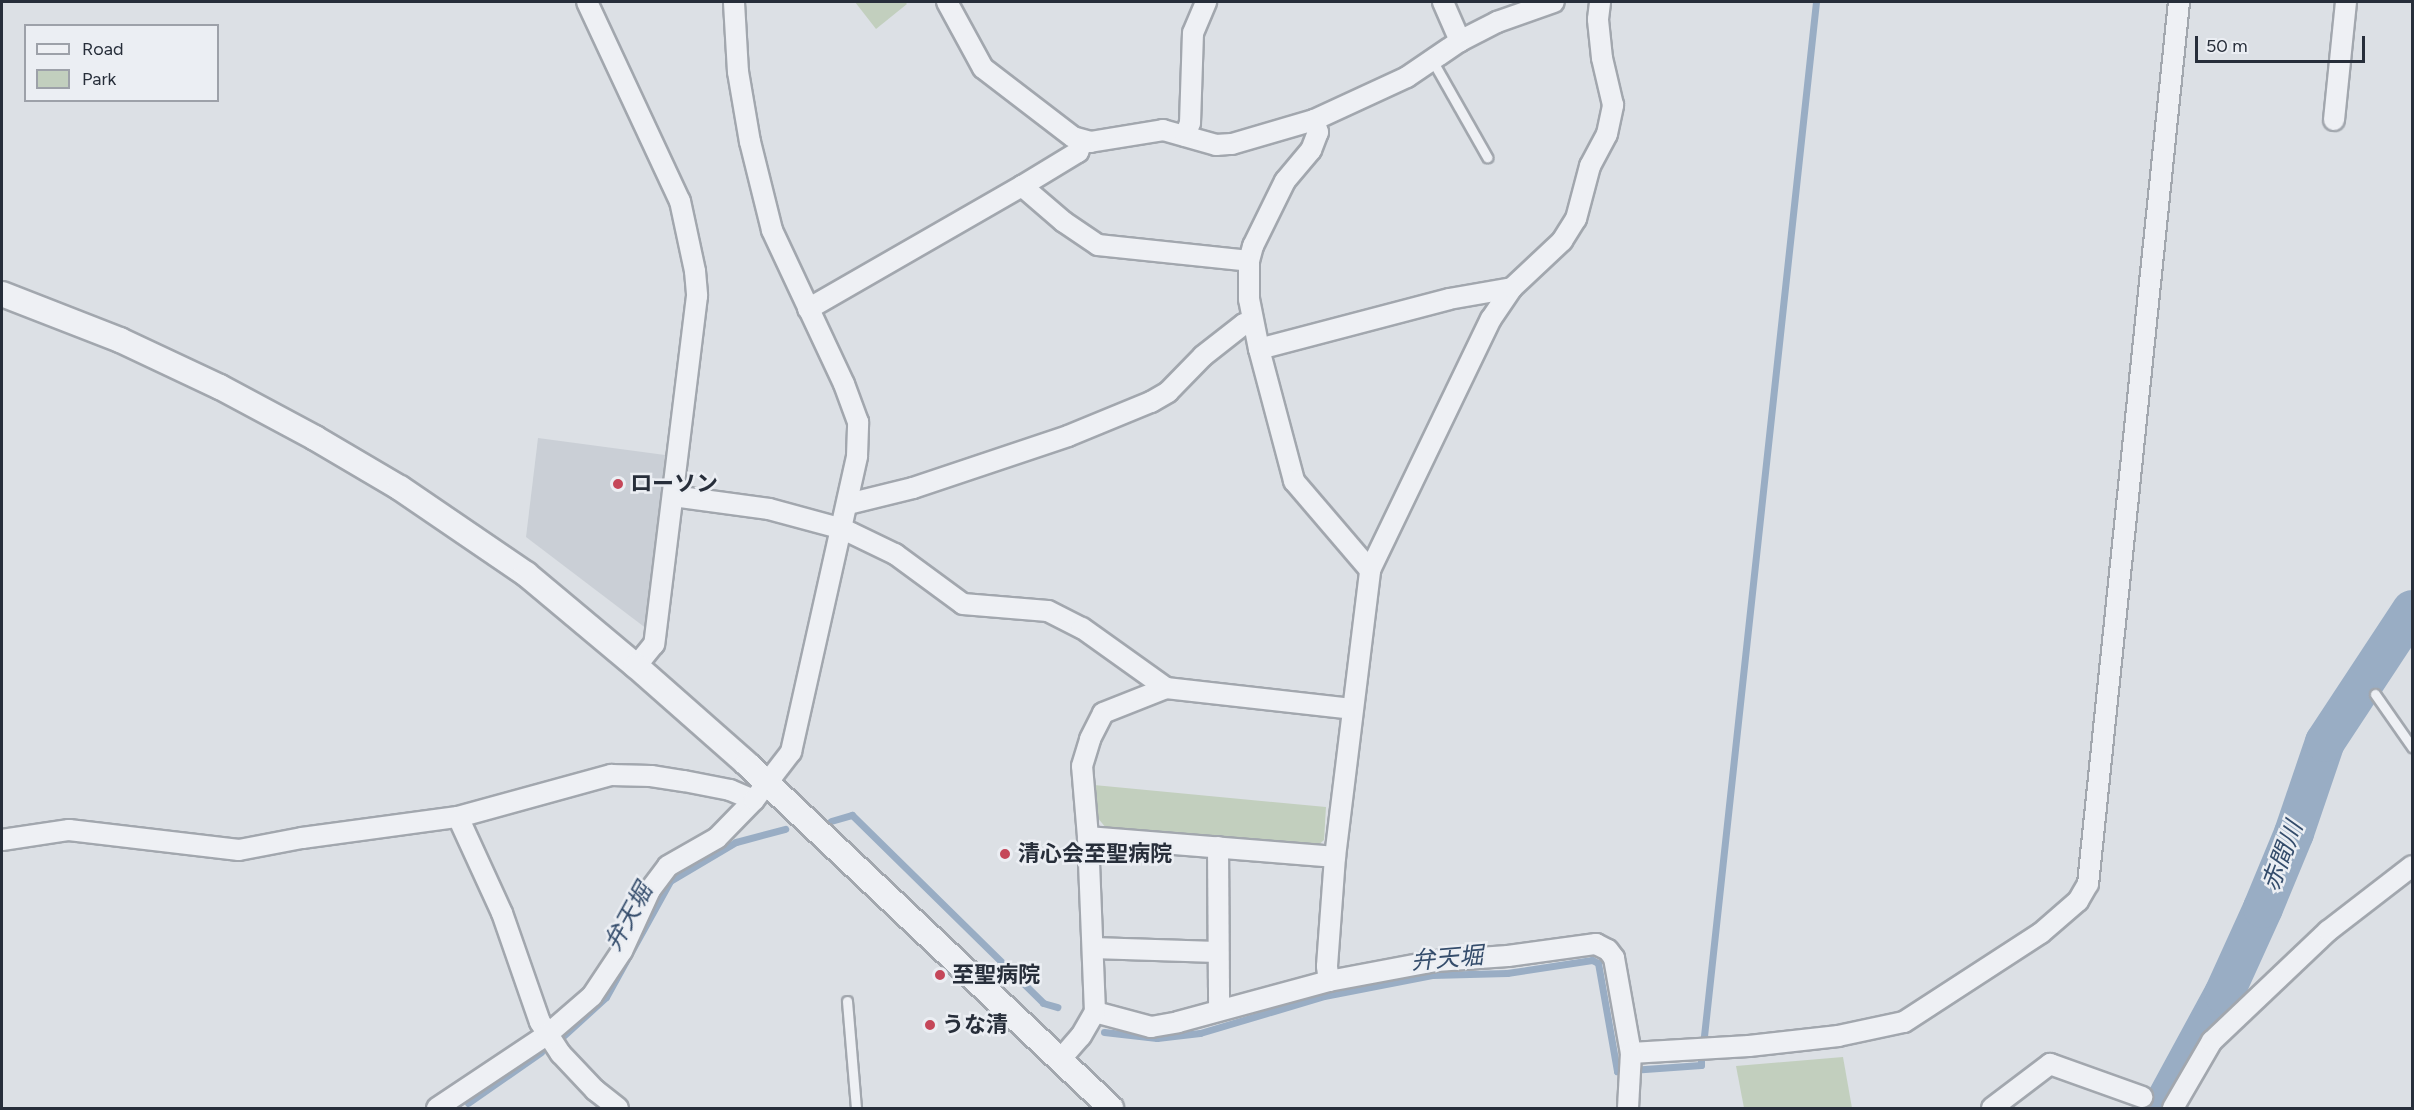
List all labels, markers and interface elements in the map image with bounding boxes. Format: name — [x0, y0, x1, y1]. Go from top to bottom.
legend — [24, 24, 219, 102]
scale bar — [2198, 24, 2368, 62]
text: 50 m — [2206, 35, 2248, 57]
text: Road — [82, 38, 123, 60]
text: Park — [82, 68, 116, 90]
place label: ローソン — [630, 471, 718, 497]
marker: ローソン — [611, 477, 625, 491]
water label: 赤間川 — [2256, 817, 2308, 895]
place label: 清心会至聖病院 — [1018, 841, 1172, 867]
marker: 清心会至聖病院 — [996, 845, 1014, 863]
water label: 弁天堀 — [598, 879, 658, 955]
water label: 弁天堀 — [1410, 941, 1484, 975]
place label: 至聖病院 — [952, 962, 1040, 988]
marker: 至聖病院 — [933, 968, 947, 982]
place label: うな清 — [942, 1012, 1008, 1038]
marker: うな清 — [923, 1018, 937, 1032]

